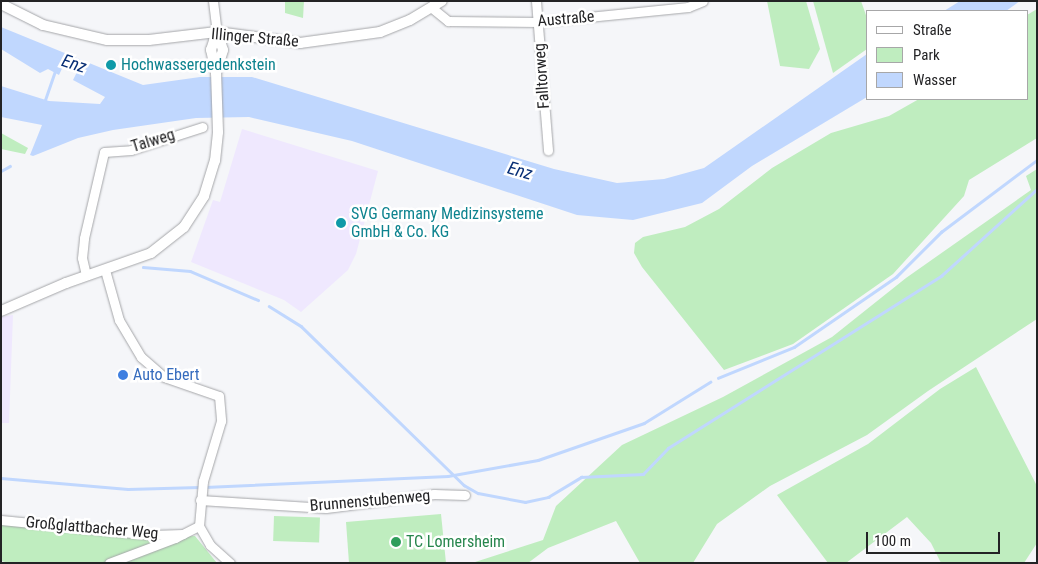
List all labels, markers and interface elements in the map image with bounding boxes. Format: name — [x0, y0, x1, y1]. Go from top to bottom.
street label: Austraße — [537, 7, 595, 31]
legend — [866, 10, 1028, 100]
text: Straße — [913, 21, 952, 39]
street label: Illinger Straße — [210, 25, 300, 51]
street label: Falltorweg — [530, 42, 554, 110]
text: Park — [913, 46, 940, 64]
water label: Enz — [59, 50, 89, 78]
place label: Hochwassergedenkstein — [121, 55, 276, 75]
marker: Hochwassergedenkstein — [105, 59, 117, 71]
text: Wasser — [913, 71, 957, 89]
street label: Talweg — [129, 125, 177, 157]
water label: Enz — [505, 157, 535, 185]
place label: SVG Germany Medizinsysteme GmbH & Co. KG — [351, 204, 544, 242]
marker: SVG Germany Medizinsysteme GmbH & Co. KG — [335, 217, 347, 229]
place label: Auto Ebert — [133, 365, 200, 385]
marker: Auto Ebert — [117, 369, 129, 381]
street label: Brunnenstubenweg — [309, 486, 431, 516]
street label: Großglattbacher Weg — [25, 513, 159, 543]
scale bar — [868, 522, 1002, 554]
place label: TC Lomersheim — [406, 532, 505, 552]
text: 100 m — [874, 532, 911, 550]
marker: TC Lomersheim — [390, 536, 402, 548]

